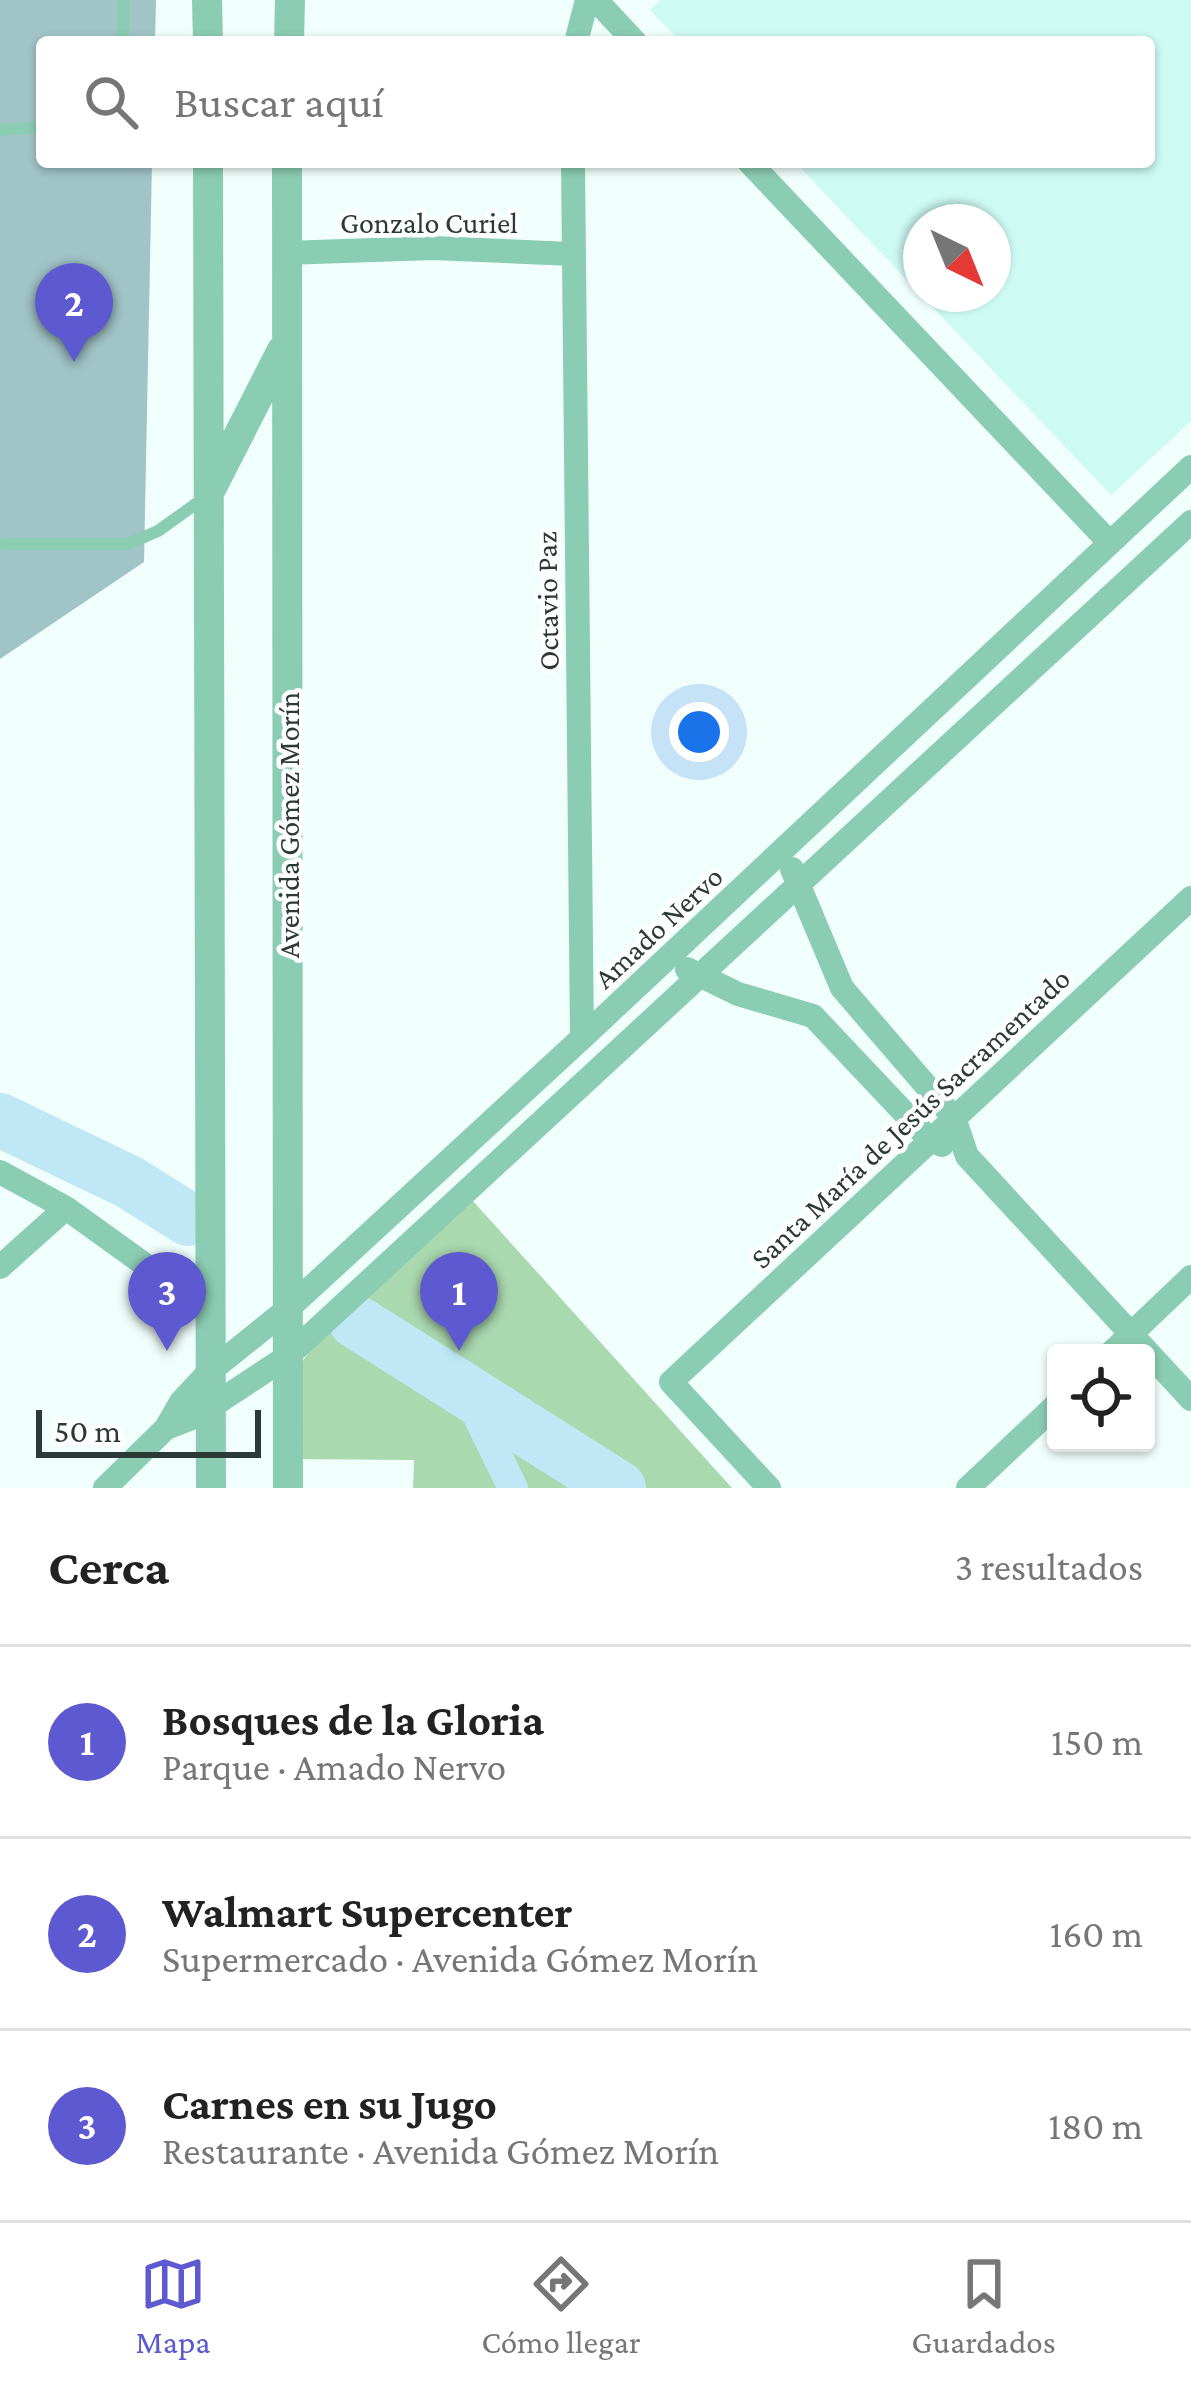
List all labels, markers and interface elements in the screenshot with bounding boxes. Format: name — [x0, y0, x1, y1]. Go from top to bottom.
search box — [36, 36, 1155, 168]
icon: search — [78, 69, 144, 135]
text: Buscar aquí — [174, 77, 384, 127]
north arrow — [903, 204, 1011, 312]
street label: Gonzalo Curiel — [340, 206, 518, 239]
pin: 2 — [35, 263, 113, 362]
street label: Octavio Paz — [529, 531, 565, 671]
street label: Avenida Gómez Morín — [272, 692, 305, 958]
your location — [669, 702, 729, 762]
street label: Amado Nervo — [587, 859, 729, 995]
street label: Santa María de Jesús Sacramentado — [744, 961, 1076, 1275]
pin: 3 — [128, 1252, 206, 1351]
pin: 1 — [420, 1252, 498, 1351]
map controls — [1047, 1344, 1155, 1452]
button: locate — [1047, 1344, 1155, 1452]
scale bar — [36, 1404, 261, 1457]
text: 50 m — [54, 1412, 121, 1449]
text: Cerca — [48, 1538, 169, 1595]
text: 3 resultados — [955, 1545, 1143, 1588]
text: Bosques de la Gloria — [162, 1695, 544, 1745]
text: 1 — [80, 1720, 94, 1763]
text: 150 m — [1051, 1720, 1143, 1763]
text: Parque · Amado Nervo — [162, 1745, 506, 1788]
text: Walmart Supercenter — [162, 1887, 573, 1937]
text: 2 — [77, 1912, 97, 1955]
text: 160 m — [1050, 1912, 1143, 1955]
text: Supermercado · Avenida Gómez Morín — [162, 1937, 758, 1980]
text: Carnes en su Jugo — [162, 2079, 497, 2129]
text: 3 — [77, 2104, 97, 2147]
text: 180 m — [1048, 2104, 1143, 2147]
text: Restaurante · Avenida Gómez Morín — [162, 2129, 719, 2172]
tab: Mapa — [135, 2251, 211, 2360]
tab: Cómo llegar — [481, 2251, 641, 2360]
tab: Guardados — [912, 2251, 1056, 2360]

